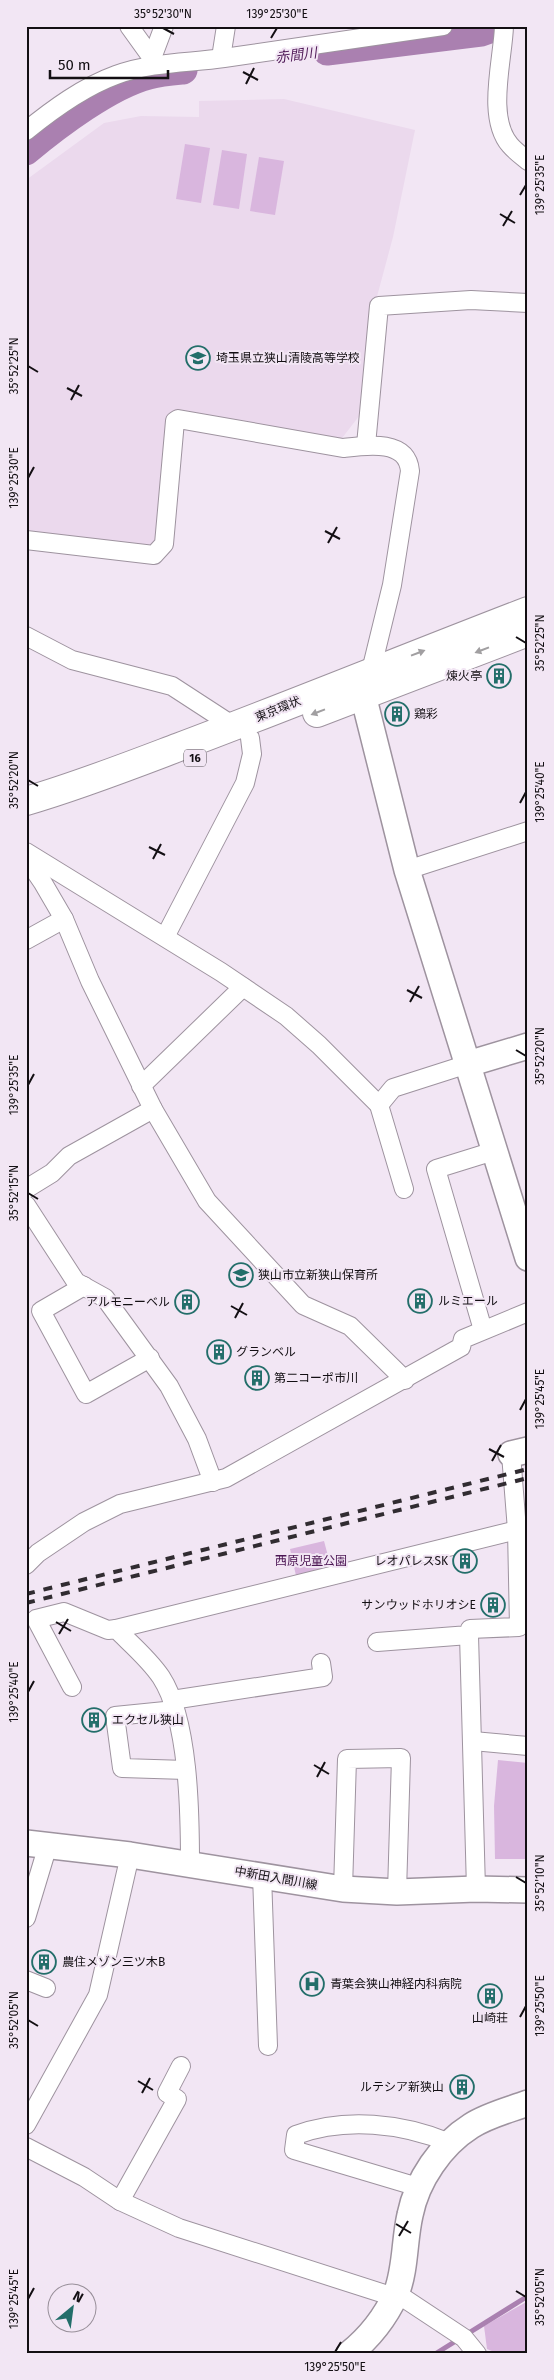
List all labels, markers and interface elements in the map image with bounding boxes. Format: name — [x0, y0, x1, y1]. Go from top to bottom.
text: 35°52'30"N — [134, 7, 192, 21]
text: 139°25'30"E — [246, 7, 308, 21]
water label: 赤間川 — [274, 44, 320, 66]
scale bar — [50, 48, 168, 80]
text: 50 m — [58, 56, 91, 74]
text: 139°25'35"E — [533, 155, 547, 215]
text: 35°52'25"N — [7, 337, 21, 395]
school or university icon: 埼玉県立狭山清陵高等学校 — [185, 345, 211, 371]
place label: 埼玉県立狭山清陵高等学校 — [216, 351, 360, 365]
text: 139°25'30"E — [7, 447, 21, 509]
text: 35°52'25"N — [533, 614, 547, 672]
one-way arrow — [475, 646, 489, 654]
one-way arrow — [411, 649, 426, 657]
building icon: 煉火亭 — [486, 663, 512, 689]
place label: 煉火亭 — [446, 669, 482, 683]
street label: 東京環状 — [253, 694, 303, 724]
building icon: 鶏彩 — [384, 701, 410, 727]
place label: 鶏彩 — [414, 707, 438, 721]
one-way arrow — [310, 709, 325, 717]
road number: 16 — [184, 750, 206, 766]
text: 35°52'20"N — [7, 751, 21, 809]
text: 139°25'40"E — [533, 761, 547, 823]
text: 35°52'20"N — [533, 1027, 547, 1085]
text: 139°25'35"E — [7, 1055, 21, 1115]
text: 35°52'15"N — [7, 1165, 21, 1221]
school or university icon: 狭山市立新狭山保育所 — [228, 1262, 254, 1288]
place label: 狭山市立新狭山保育所 — [258, 1268, 378, 1282]
building icon: ルミエール — [407, 1288, 433, 1314]
building icon: アルモニーベル — [174, 1289, 200, 1315]
place label: ルミエール — [438, 1294, 498, 1308]
place label: アルモニーベル — [86, 1295, 170, 1309]
building icon: グランベル — [206, 1339, 232, 1365]
place label: グランベル — [236, 1345, 296, 1359]
building icon: 第二コーポ市川 — [244, 1365, 270, 1391]
text: 139°25'45"E — [533, 1369, 547, 1429]
place label: 第二コーポ市川 — [274, 1371, 358, 1385]
building icon: レオパレスSK — [452, 1548, 478, 1574]
park label: 西原児童公園 — [275, 1554, 347, 1568]
place label: レオパレスSK — [374, 1554, 449, 1568]
building icon: サンウッドホリオシE — [480, 1592, 506, 1618]
place label: サンウッドホリオシE — [362, 1598, 476, 1612]
text: 139°25'40"E — [7, 1661, 21, 1723]
building icon: エクセル狭山 — [81, 1707, 107, 1733]
place label: エクセル狭山 — [112, 1713, 184, 1727]
text: 35°52'10"N — [533, 1854, 547, 1912]
street label: 中新田入間川線 — [233, 1864, 319, 1892]
building icon: 農住メゾン三ツ木B — [31, 1949, 57, 1975]
place label: 農住メゾン三ツ木B — [62, 1955, 165, 1969]
hospital icon: 青葉会狭山神経内科病院 — [299, 1971, 325, 1997]
text: 139°25'50"E — [533, 1975, 547, 2037]
place label: 青葉会狭山神経内科病院 — [330, 1977, 462, 1991]
building icon: 山崎荘 — [477, 1983, 503, 2009]
text: 35°52'05"N — [7, 1991, 21, 2049]
place label: 山崎荘 — [472, 2011, 508, 2025]
building icon: ルテシア新狭山 — [449, 2074, 475, 2100]
place label: ルテシア新狭山 — [360, 2080, 444, 2094]
text: 35°52'05"N — [533, 2268, 547, 2326]
text: 139°25'45"E — [7, 2269, 21, 2329]
north arrow — [48, 2282, 98, 2332]
text: N — [70, 2287, 86, 2307]
text: 139°25'50"E — [304, 2360, 366, 2374]

